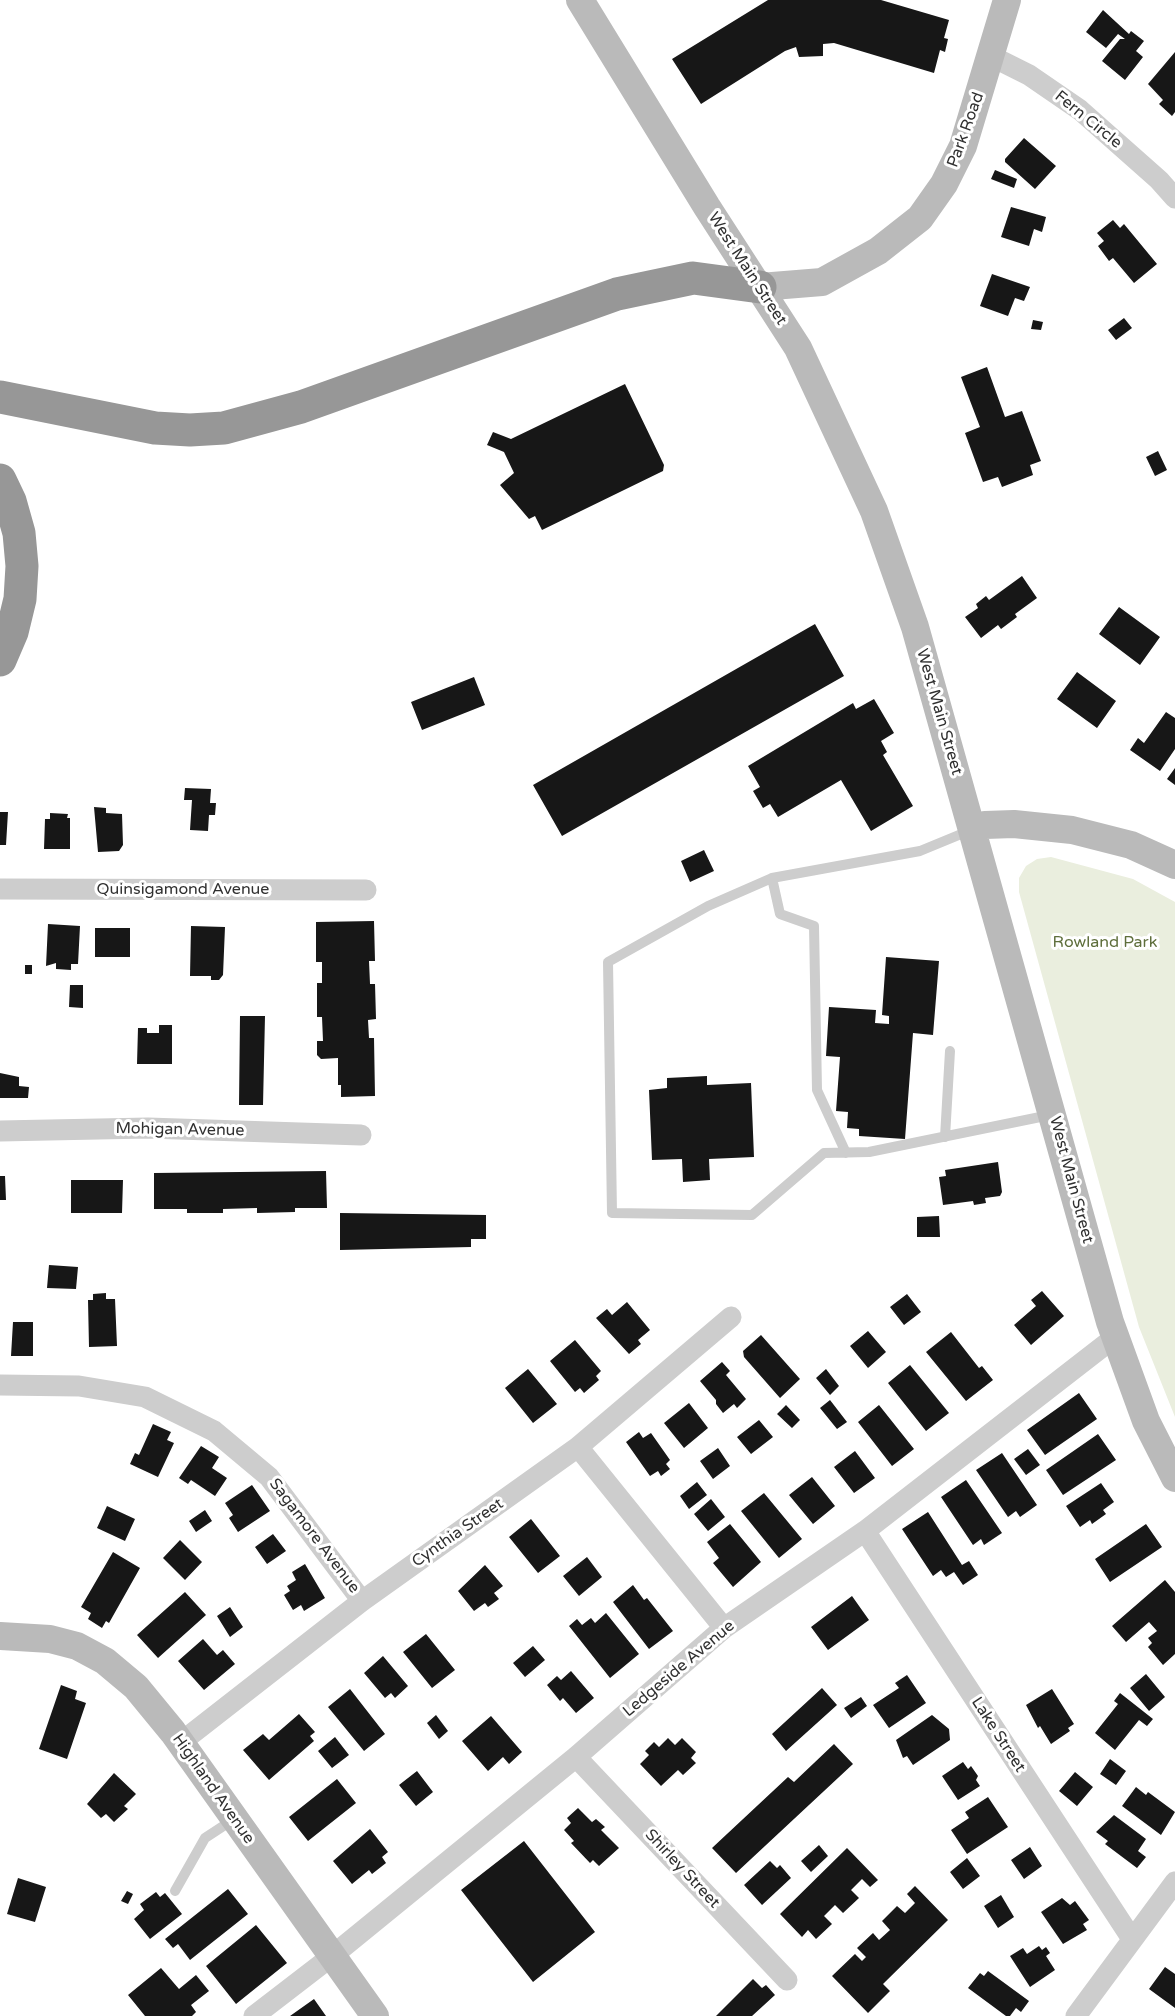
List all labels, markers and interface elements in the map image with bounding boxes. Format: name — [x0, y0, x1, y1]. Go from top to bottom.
street label: Fern Circle — [1051, 87, 1125, 153]
street label: Park Road — [944, 90, 988, 170]
street label: West Main Street — [703, 209, 791, 329]
street label: West Main Street — [912, 647, 966, 777]
street label: Quinsigamond Avenue — [97, 880, 269, 900]
park label: Rowland Park — [1053, 933, 1157, 953]
street label: West Main Street — [1045, 1115, 1097, 1245]
street label: Mohigan Avenue — [115, 1119, 245, 1141]
street label: Sagamore Avenue — [265, 1475, 363, 1597]
street label: Cynthia Street — [409, 1494, 507, 1572]
street label: Ledgeside Avenue — [619, 1617, 739, 1721]
street label: Lake Street — [967, 1694, 1029, 1776]
street label: Highland Avenue — [168, 1730, 258, 1848]
street label: Shirley Street — [641, 1826, 723, 1912]

